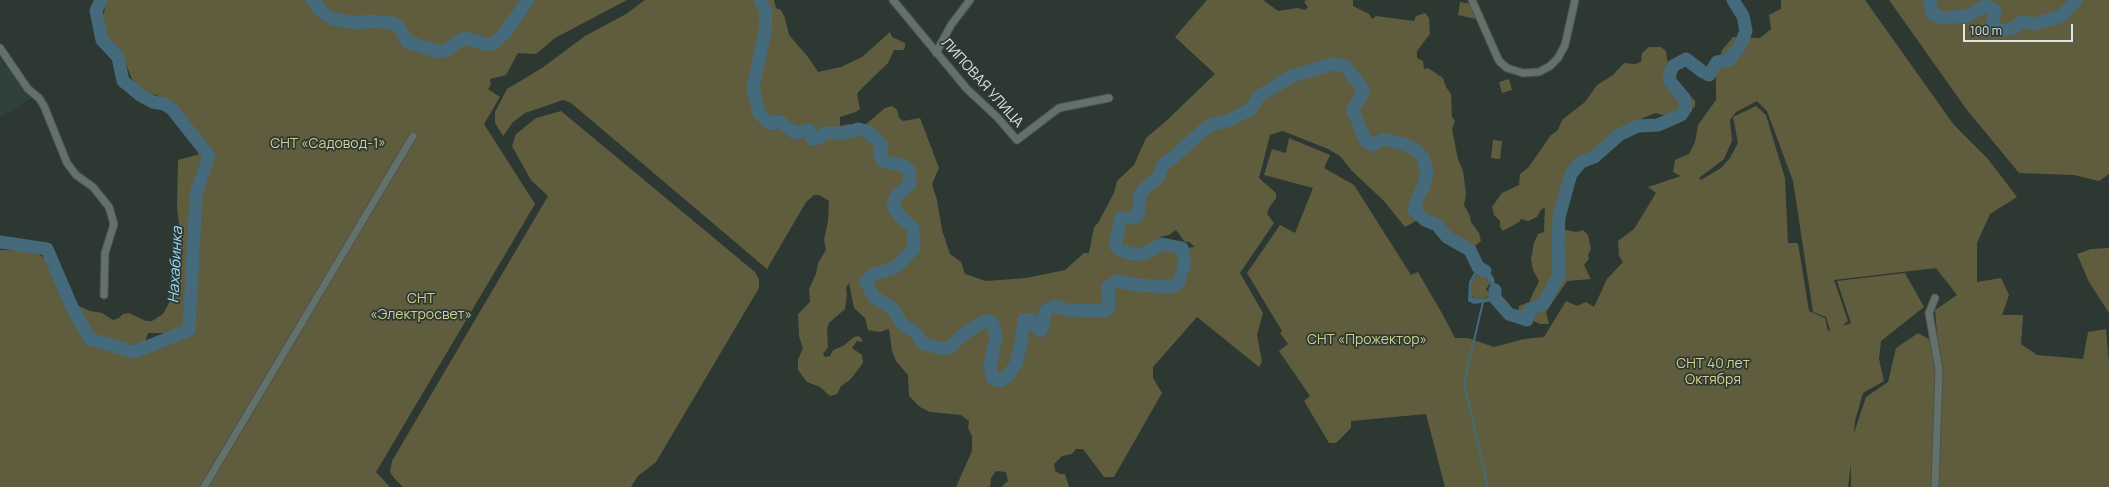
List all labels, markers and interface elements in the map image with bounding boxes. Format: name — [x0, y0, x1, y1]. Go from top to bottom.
scale bar — [1965, 16, 2075, 42]
text: 100 m — [1970, 22, 2002, 39]
street label: ЛИПОВАЯ УЛИЦА — [938, 35, 1026, 131]
park label: СНТ «Садовод-1» — [270, 136, 386, 152]
water label: Нахабинка — [165, 226, 187, 304]
park label: СНТ «Электросвет» — [370, 291, 472, 324]
park label: СНТ «Прожектор» — [1307, 332, 1427, 348]
park label: СНТ 40 лет Октября — [1676, 356, 1750, 388]

